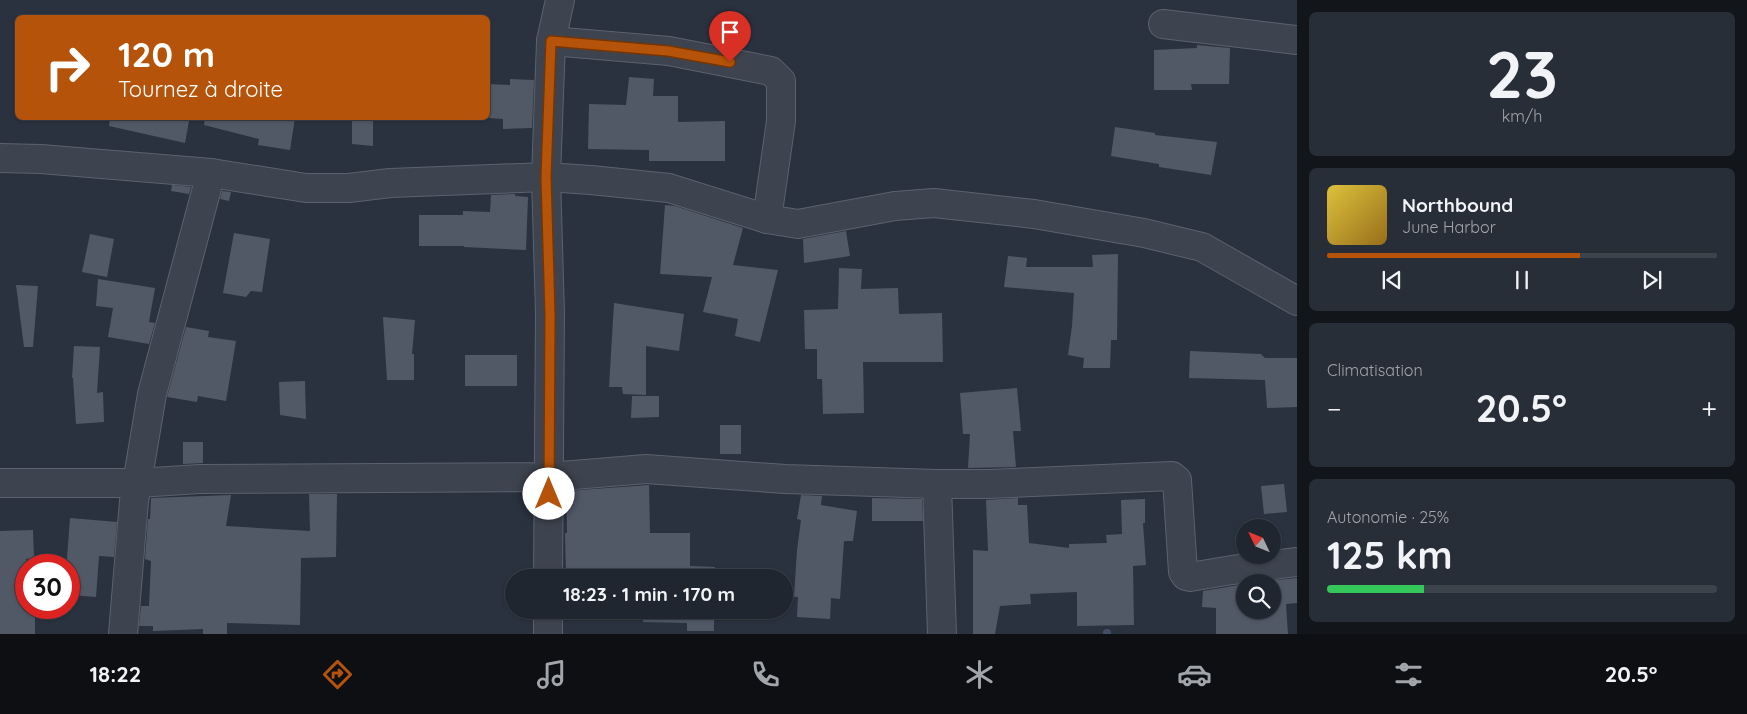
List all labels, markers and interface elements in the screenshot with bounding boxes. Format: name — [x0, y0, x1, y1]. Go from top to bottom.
pin — [709, 11, 751, 62]
icon: arrive — [716, 18, 744, 46]
text: 120 m — [118, 32, 215, 76]
text: 23 — [1486, 33, 1558, 114]
icon: right — [35, 35, 100, 100]
text: Tournez à droite — [118, 75, 283, 103]
text: km/h — [1502, 106, 1542, 126]
text: Northbound — [1402, 193, 1513, 217]
text: June Harbor — [1402, 217, 1496, 237]
icon: previous — [1378, 266, 1406, 294]
icon: pause — [1508, 266, 1536, 294]
icon: next — [1638, 266, 1666, 294]
text: Climatisation — [1327, 360, 1423, 380]
text: 20.5° — [1476, 384, 1567, 432]
text: − — [1327, 391, 1342, 426]
text: + — [1701, 391, 1717, 426]
position arrow — [522, 467, 574, 519]
text: Autonomie · 25% — [1327, 507, 1449, 527]
north arrow — [1236, 519, 1281, 564]
map controls — [1236, 519, 1281, 619]
text: 125 km — [1327, 531, 1453, 579]
speed limit sign: 30 — [15, 554, 80, 619]
button: search — [1236, 574, 1281, 619]
text: 18:23 · 1 min · 170 m — [563, 582, 735, 606]
icon: directions — [320, 657, 355, 692]
icon: music — [534, 657, 569, 692]
icon: phone — [748, 657, 783, 692]
icon: climate — [962, 657, 997, 692]
icon: car — [1177, 657, 1212, 692]
icon: filters — [1391, 657, 1426, 692]
text: 18:22 — [90, 660, 141, 688]
text: 20.5° — [1605, 660, 1657, 688]

